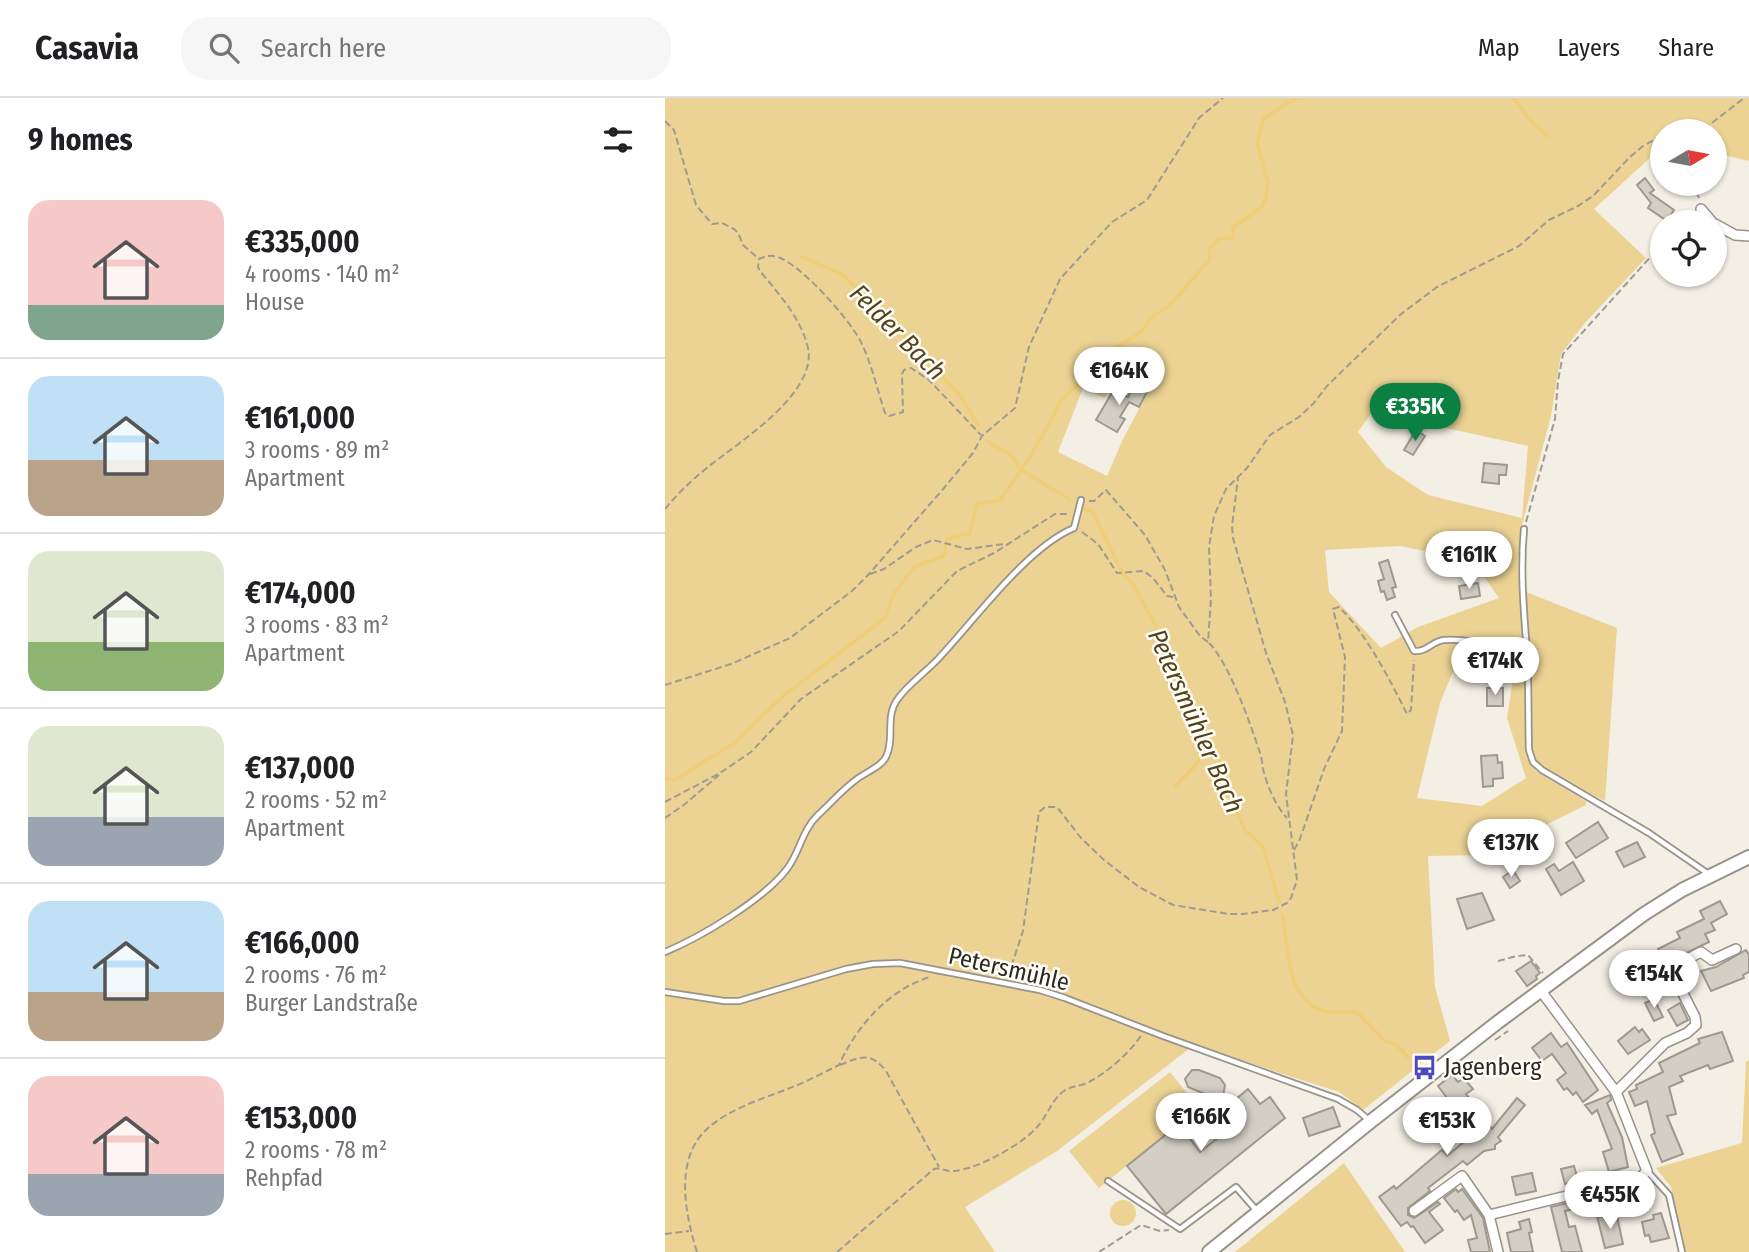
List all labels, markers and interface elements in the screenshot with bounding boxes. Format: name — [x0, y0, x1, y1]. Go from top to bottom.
search box — [181, 17, 671, 80]
text: Casavia — [35, 28, 139, 68]
icon: search — [205, 29, 243, 67]
text: Search here — [261, 33, 386, 64]
text: Map — [1478, 34, 1520, 62]
text: Layers — [1558, 34, 1620, 62]
text: Share — [1658, 34, 1714, 62]
north arrow — [1650, 119, 1727, 196]
map controls — [1650, 119, 1727, 287]
icon: filters — [599, 121, 637, 159]
text: 9 homes — [28, 122, 133, 158]
button: locate — [1650, 210, 1727, 287]
text: €335,000 — [245, 224, 360, 260]
icon: home — [84, 228, 168, 312]
text: 4 rooms · 140 m² — [245, 260, 400, 288]
water label: Felder Bach — [843, 278, 952, 387]
text: House — [245, 288, 304, 316]
pin: €164K — [1070, 348, 1168, 407]
text: €164K — [1090, 356, 1148, 384]
pin: €335K — [1366, 384, 1464, 443]
text: €335K — [1386, 392, 1444, 420]
text: €161,000 — [245, 400, 355, 436]
icon: home — [84, 404, 168, 488]
text: 3 rooms · 89 m² — [245, 436, 389, 464]
text: Apartment — [245, 464, 345, 492]
pin: €161K — [1420, 532, 1518, 591]
text: €161K — [1441, 540, 1497, 568]
text: €174,000 — [245, 575, 356, 611]
icon: home — [84, 579, 168, 663]
text: 3 rooms · 83 m² — [245, 611, 389, 639]
water label: Petersmühler Bach — [1141, 624, 1250, 818]
pin: €174K — [1446, 638, 1544, 697]
text: Apartment — [245, 639, 345, 667]
text: €174K — [1467, 646, 1523, 674]
text: €137,000 — [245, 750, 355, 786]
icon: home — [84, 754, 168, 838]
text: 2 rooms · 52 m² — [245, 786, 387, 814]
text: Apartment — [245, 814, 345, 842]
pin: €137K — [1462, 820, 1560, 879]
text: €137K — [1483, 828, 1539, 856]
text: €166,000 — [245, 925, 360, 961]
icon: home — [84, 929, 168, 1013]
street label: Petersmühle — [946, 942, 1072, 996]
pin: €154K — [1605, 950, 1703, 1010]
text: €154K — [1625, 959, 1683, 987]
text: 2 rooms · 76 m² — [245, 961, 387, 989]
text: Burger Landstraße — [245, 989, 418, 1017]
bus stop icon: Jagenberg — [1410, 1053, 1438, 1081]
place label: Jagenberg — [1444, 1053, 1542, 1081]
pin: €166K — [1152, 1094, 1250, 1153]
pin: €153K — [1398, 1098, 1496, 1157]
text: €153,000 — [245, 1100, 357, 1136]
text: €166K — [1172, 1102, 1230, 1130]
icon: home — [84, 1104, 168, 1188]
text: €153K — [1419, 1106, 1475, 1134]
text: 2 rooms · 78 m² — [245, 1136, 387, 1164]
text: Rehpfad — [245, 1164, 323, 1192]
pin: €455K — [1561, 1172, 1659, 1231]
text: €455K — [1580, 1180, 1640, 1208]

